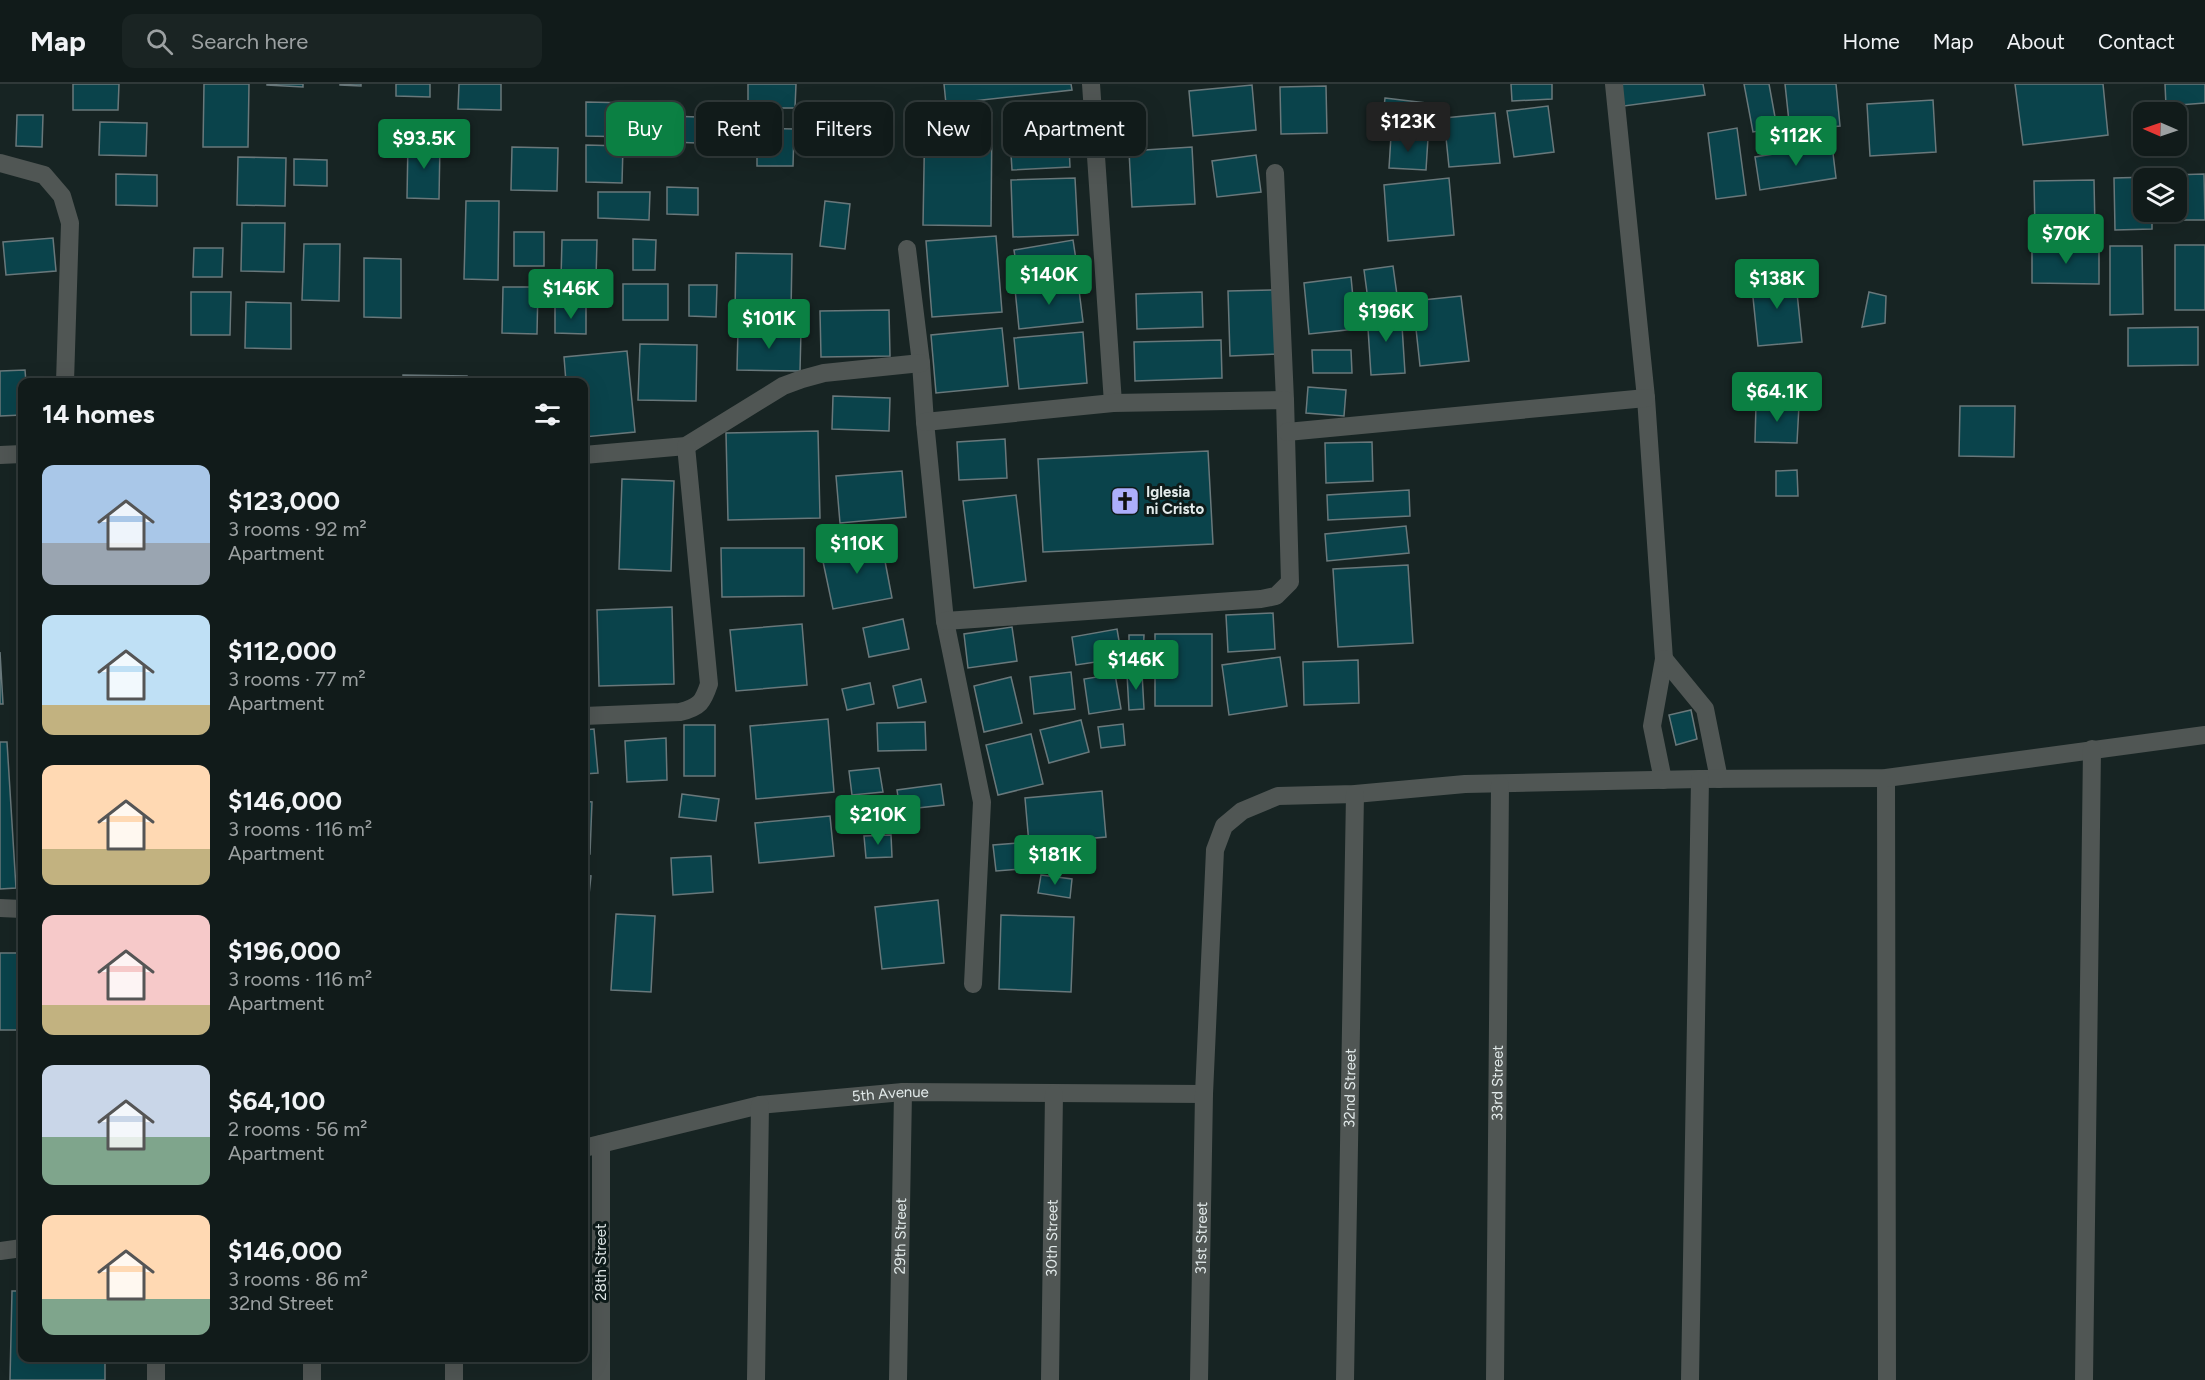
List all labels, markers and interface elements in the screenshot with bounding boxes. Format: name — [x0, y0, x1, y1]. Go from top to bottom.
search box — [122, 14, 542, 68]
text: Map — [30, 24, 86, 58]
icon: search — [143, 25, 176, 58]
text: Search here — [191, 28, 308, 55]
text: Home — [1843, 29, 1900, 54]
text: Map — [1933, 29, 1974, 54]
text: About — [2007, 29, 2065, 54]
text: Contact — [2098, 29, 2175, 54]
chip: Buy — [606, 102, 684, 156]
chip: Rent — [696, 102, 782, 156]
chip: Filters — [794, 102, 893, 156]
chip: New — [905, 102, 991, 156]
chip: Apartment — [1003, 102, 1146, 156]
pin: $123K — [1366, 102, 1450, 153]
north arrow — [2133, 102, 2187, 156]
map controls — [2133, 102, 2187, 222]
text: $123K — [1380, 109, 1436, 133]
pin: $112K — [1754, 116, 1838, 167]
pin: $93.5K — [375, 119, 473, 170]
text: $112K — [1770, 123, 1822, 147]
text: $93.5K — [392, 126, 456, 150]
button: layers — [2133, 168, 2187, 222]
pin: $70K — [2030, 214, 2102, 265]
text: $70K — [2042, 221, 2090, 245]
pin: $140K — [1007, 255, 1091, 306]
pin: $138K — [1735, 259, 1819, 310]
text: $140K — [1020, 262, 1078, 286]
text: $138K — [1749, 266, 1805, 290]
pin: $146K — [529, 269, 613, 320]
text: $146K — [542, 276, 600, 300]
pin: $196K — [1344, 292, 1428, 343]
pin: $101K — [727, 299, 811, 350]
text: $196K — [1358, 299, 1414, 323]
text: $101K — [742, 306, 796, 330]
pin: $64.1K — [1728, 372, 1826, 423]
text: $64.1K — [1746, 379, 1808, 403]
text: 14 homes — [42, 398, 155, 430]
icon: filters — [531, 398, 564, 431]
place label: Iglesia ni Cristo — [1146, 483, 1204, 518]
text: $123,000 — [228, 485, 340, 517]
church icon: Iglesia ni Cristo — [1109, 485, 1141, 517]
icon: home — [90, 489, 162, 561]
text: 3 rooms · 92 m² — [228, 517, 367, 541]
pin: $110K — [815, 524, 899, 575]
text: $110K — [830, 531, 884, 555]
text: Apartment — [228, 541, 325, 565]
text: $112,000 — [228, 635, 337, 667]
icon: home — [90, 639, 162, 711]
pin: $146K — [1094, 640, 1178, 691]
text: $146K — [1107, 647, 1165, 671]
text: 3 rooms · 77 m² — [228, 667, 366, 691]
text: Apartment — [228, 691, 325, 715]
text: $146,000 — [228, 785, 342, 817]
icon: home — [90, 789, 162, 861]
pin: $210K — [836, 795, 920, 846]
text: $210K — [849, 802, 907, 826]
text: 3 rooms · 116 m² — [228, 817, 372, 841]
pin: $181K — [1013, 835, 1097, 886]
text: Apartment — [228, 841, 325, 865]
text: $181K — [1028, 842, 1082, 866]
text: $196,000 — [228, 935, 341, 967]
icon: home — [90, 939, 162, 1011]
text: 3 rooms · 116 m² — [228, 967, 372, 991]
text: Apartment — [228, 991, 325, 1015]
street label: 33rd Street — [1488, 1045, 1507, 1121]
street label: 32nd Street — [1340, 1048, 1360, 1128]
street label: 5th Avenue — [851, 1083, 929, 1106]
text: $64,100 — [228, 1085, 325, 1117]
icon: home — [90, 1089, 162, 1161]
text: 2 rooms · 56 m² — [228, 1117, 367, 1141]
text: Apartment — [228, 1141, 325, 1165]
street label: 29th Street — [891, 1197, 910, 1275]
street label: 30th Street — [1042, 1199, 1062, 1277]
street label: 31st Street — [1192, 1201, 1211, 1275]
street label: 28th Street — [592, 1223, 610, 1301]
text: $146,000 — [228, 1235, 342, 1267]
icon: home — [90, 1239, 162, 1311]
text: 3 rooms · 86 m² — [228, 1267, 368, 1291]
text: 32nd Street — [228, 1291, 334, 1315]

